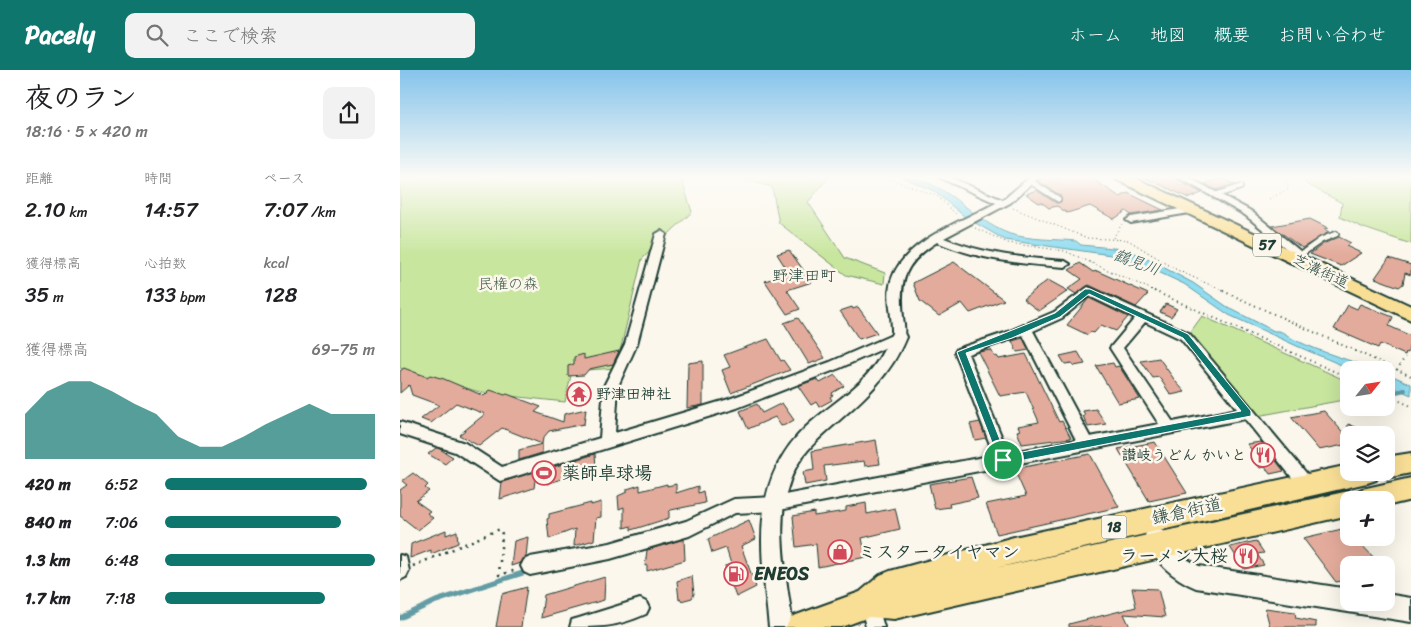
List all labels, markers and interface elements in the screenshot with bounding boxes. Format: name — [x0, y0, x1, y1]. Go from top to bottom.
search box — [125, 13, 475, 58]
text: Pacely — [25, 14, 95, 56]
text: ここで検索 — [183, 19, 278, 52]
text: ホーム — [1069, 19, 1122, 51]
text: 地図 — [1150, 19, 1186, 51]
text: 概要 — [1214, 19, 1250, 51]
text: お問い合わせ — [1278, 19, 1386, 51]
icon: search — [143, 21, 171, 49]
text: 夜のラン — [25, 73, 137, 122]
button: share — [323, 87, 375, 139]
text: 18:16 · 5 × 420 m — [25, 117, 148, 146]
text: 距離 — [25, 166, 53, 191]
text: 時間 — [144, 166, 172, 191]
text: ペース — [264, 166, 305, 191]
text: 2.10 — [25, 191, 66, 229]
text: 14:57 — [144, 191, 198, 229]
text: 7:07 — [264, 191, 307, 229]
text: km — [66, 200, 88, 225]
text: /km — [307, 200, 336, 225]
road number: 57 — [1253, 234, 1281, 256]
water label: 鶴見川 — [1109, 240, 1165, 284]
street label: 芝溝街道 — [1288, 247, 1354, 295]
text: 獲得標高 — [25, 251, 81, 276]
text: 心拍数 — [144, 251, 186, 276]
text: kcal — [264, 251, 289, 276]
district label: 野津田町 — [772, 261, 836, 290]
park label: 民権の森 — [478, 271, 538, 297]
text: 35 — [25, 276, 49, 314]
text: 133 — [144, 276, 176, 314]
text: 128 — [264, 276, 297, 314]
text: m — [49, 285, 64, 310]
text: bpm — [176, 285, 206, 310]
text: 獲得標高 — [25, 335, 89, 364]
text: 69–75 m — [312, 335, 375, 364]
north arrow — [1340, 361, 1395, 416]
map controls — [1340, 361, 1395, 611]
temple icon: 野津田神社 — [566, 381, 592, 407]
place label: 野津田神社 — [596, 381, 671, 407]
button: layers — [1340, 426, 1395, 481]
pin — [982, 439, 1024, 481]
place label: 讃岐うどん かいと — [1121, 442, 1246, 468]
restaurant icon: 讃岐うどん かいと — [1250, 442, 1276, 468]
icon: arrive — [989, 446, 1017, 474]
place label: 薬師卓球場 — [562, 457, 652, 489]
sports icon: 薬師卓球場 — [531, 460, 557, 486]
text: 420 m — [25, 470, 71, 499]
text: 6:52 — [105, 470, 138, 499]
street label: 鎌倉街道 — [1148, 488, 1226, 534]
button: + — [1340, 491, 1395, 546]
text: 840 m — [25, 508, 71, 537]
text: 7:06 — [105, 508, 138, 537]
road number: 18 — [1102, 516, 1126, 538]
place label: ミスタータイヤマン — [858, 536, 1020, 568]
shop icon: ミスタータイヤマン — [827, 539, 853, 565]
place label: ラーメン大桜 — [1120, 540, 1228, 572]
restaurant icon: ラーメン大桜 — [1233, 543, 1259, 569]
text: 1.3 km — [25, 546, 70, 575]
text: 6:48 — [105, 546, 139, 575]
button: − — [1340, 556, 1395, 611]
place label: ENEOS — [754, 558, 810, 590]
fuel station icon: ENEOS — [723, 561, 749, 587]
text: 1.7 km — [25, 584, 71, 613]
text: 7:18 — [105, 584, 135, 613]

